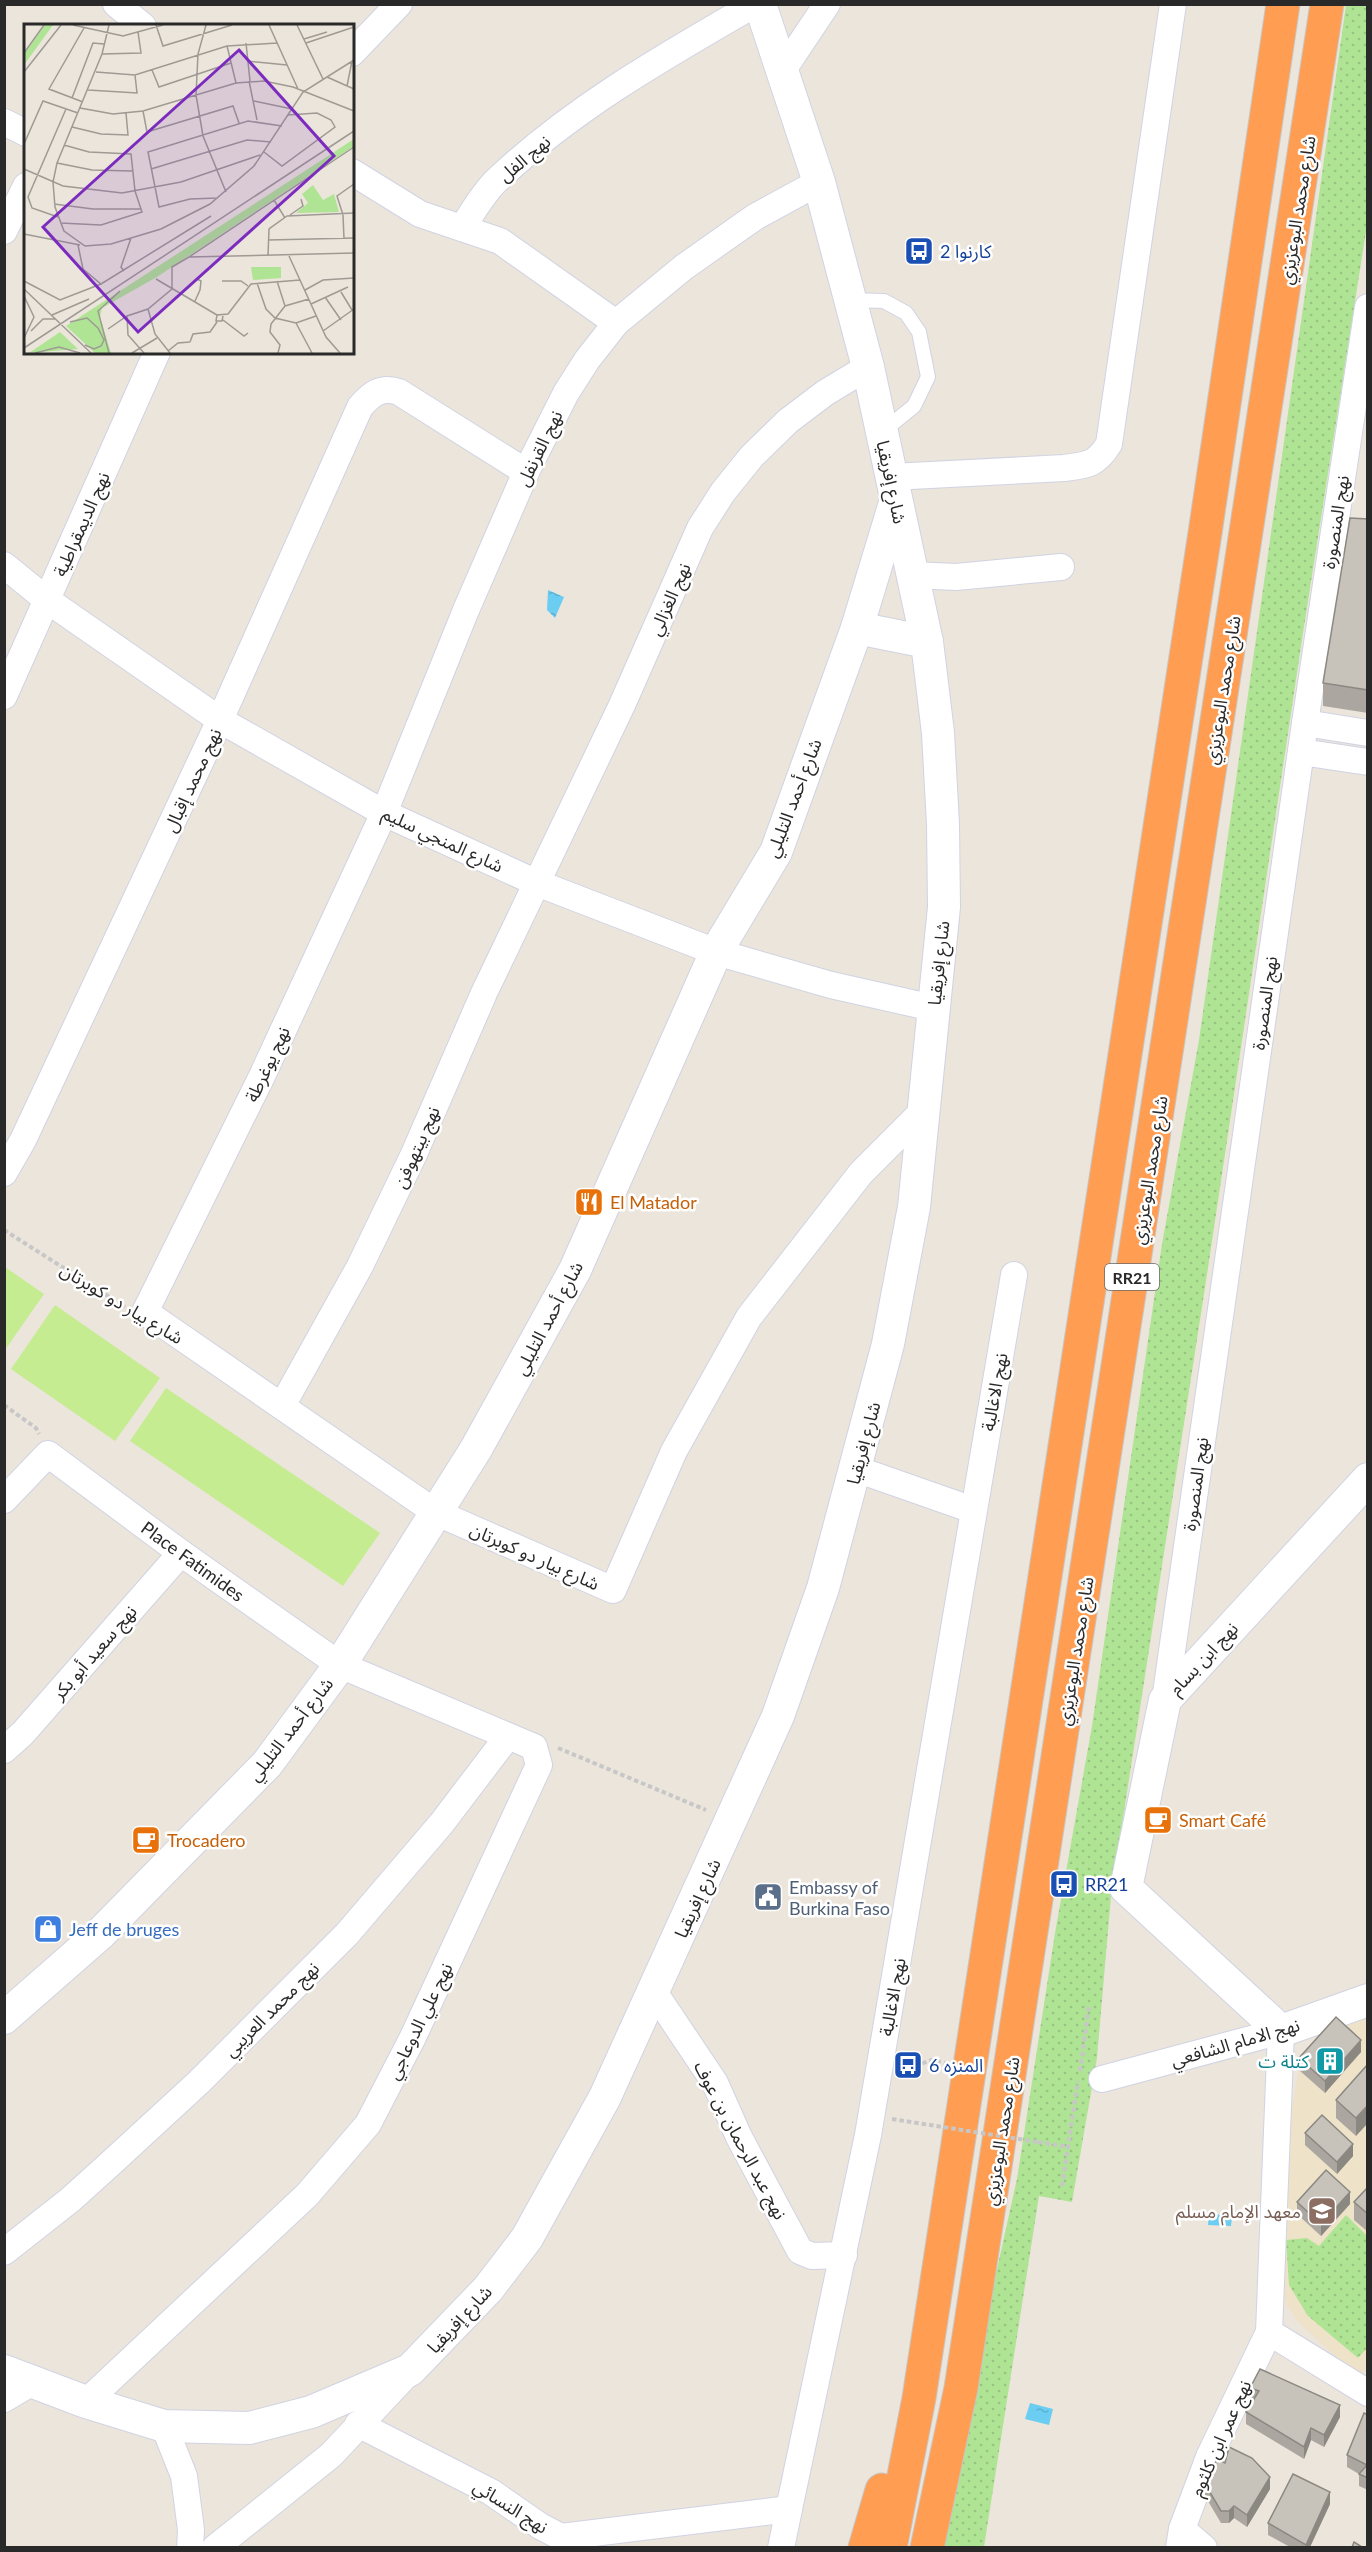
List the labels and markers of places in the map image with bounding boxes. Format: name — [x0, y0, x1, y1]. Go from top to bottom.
bus stop icon: كارنوا 2 — [903, 235, 935, 267]
place label: كارنوا 2 — [940, 240, 992, 263]
restaurant icon: El Matador — [573, 1186, 605, 1218]
place label: El Matador — [610, 1191, 697, 1213]
cafe icon: Smart Café — [1142, 1804, 1174, 1836]
place label: Smart Café — [1179, 1809, 1266, 1831]
cafe icon: Trocadero — [130, 1824, 162, 1856]
place label: Trocadero — [167, 1829, 246, 1851]
bus stop icon: RR21 — [1048, 1868, 1080, 1900]
place label: RR21 — [1085, 1873, 1128, 1895]
place label: Embassy of Burkina Faso — [789, 1876, 890, 1919]
public building icon: Embassy of Burkina Faso — [752, 1881, 784, 1913]
shop icon: Jeff de bruges — [32, 1913, 64, 1945]
place label: Jeff de bruges — [69, 1918, 180, 1940]
building icon: كتلة ت — [1314, 2045, 1346, 2077]
bus stop icon: المنزه 6 — [892, 2049, 924, 2081]
place label: كتلة ت — [1258, 2050, 1310, 2072]
place label: المنزه 6 — [929, 2054, 983, 2077]
school or university icon: معهد الإمام مسلم — [1306, 2195, 1338, 2227]
place label: معهد الإمام مسلم — [1176, 2200, 1301, 2226]

